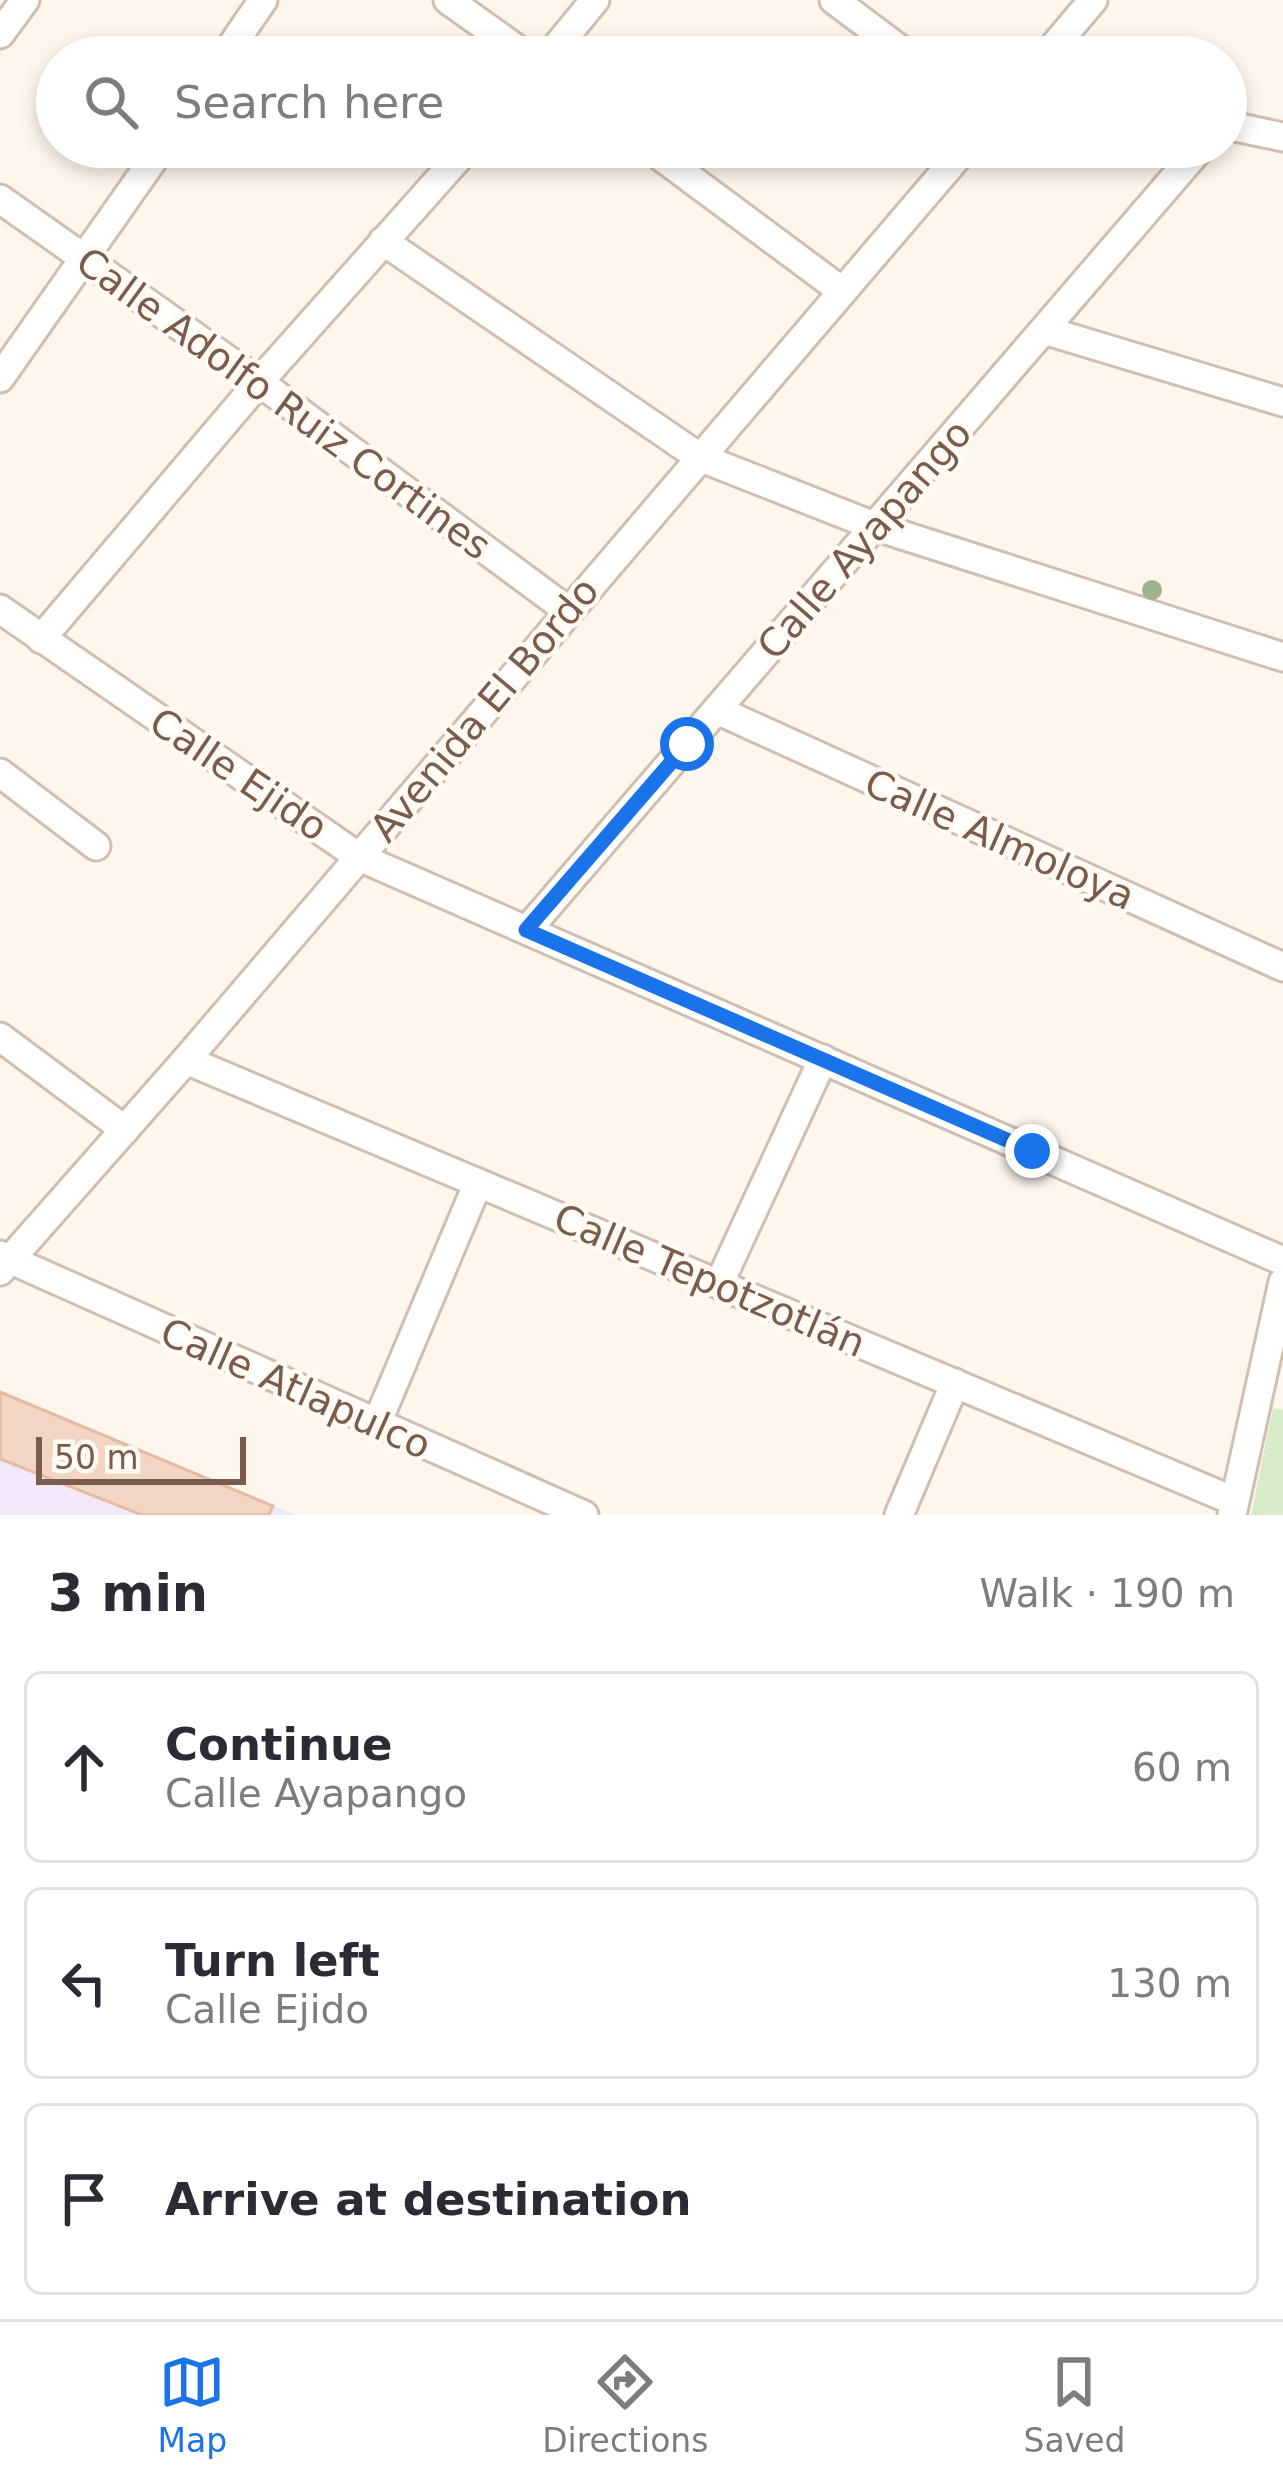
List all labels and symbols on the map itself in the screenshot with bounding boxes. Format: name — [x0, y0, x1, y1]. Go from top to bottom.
street label: Calle Adolfo Ruiz Cortines — [68, 238, 499, 569]
street label: Calle Ayapango — [748, 411, 980, 668]
street label: Avenida El Bordo — [361, 568, 608, 850]
street label: Calle Ejido — [142, 699, 336, 850]
route start — [660, 717, 714, 771]
street label: Calle Almoloya — [858, 760, 1142, 919]
route end — [1005, 1124, 1059, 1178]
street label: Calle Tepotzotlán — [548, 1195, 872, 1366]
street label: Calle Atlapulco — [154, 1309, 438, 1468]
scale bar — [36, 1431, 246, 1484]

